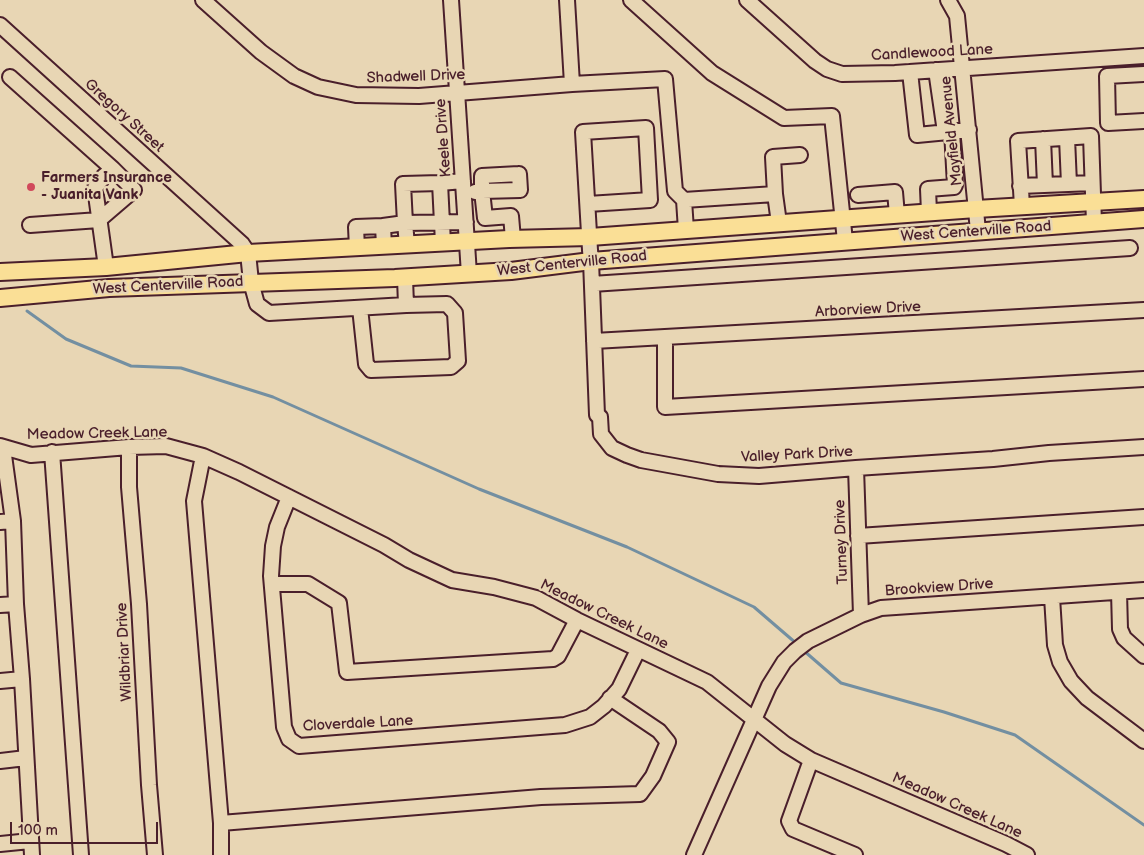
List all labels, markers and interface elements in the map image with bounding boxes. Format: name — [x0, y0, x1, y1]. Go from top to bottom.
street label: Candlewood Lane — [871, 41, 993, 65]
street label: Shadwell Drive — [366, 66, 466, 88]
street label: Mayfield Avenue — [937, 75, 967, 187]
street label: Gregory Street — [81, 76, 167, 156]
street label: Keele Drive — [432, 98, 456, 178]
place label: Farmers Insurance - Juanita Vank — [41, 169, 172, 204]
marker: Farmers Insurance - Juanita Vank — [25, 181, 37, 193]
street label: West Centerville Road — [900, 218, 1052, 246]
street label: West Centerville Road — [496, 247, 648, 281]
street label: West Centerville Road — [92, 273, 244, 299]
street label: Arborview Drive — [815, 298, 921, 322]
street label: Meadow Creek Lane — [27, 424, 167, 444]
street label: Valley Park Drive — [741, 443, 853, 467]
street label: Turney Drive — [832, 499, 852, 585]
street label: Brookview Drive — [884, 575, 994, 601]
street label: Meadow Creek Lane — [537, 576, 671, 654]
street label: Wildbriar Drive — [113, 602, 137, 702]
street label: Cloverdale Lane — [302, 712, 414, 736]
street label: Meadow Creek Lane — [889, 769, 1025, 843]
scale bar — [12, 812, 160, 844]
text: 100 m — [18, 821, 58, 840]

